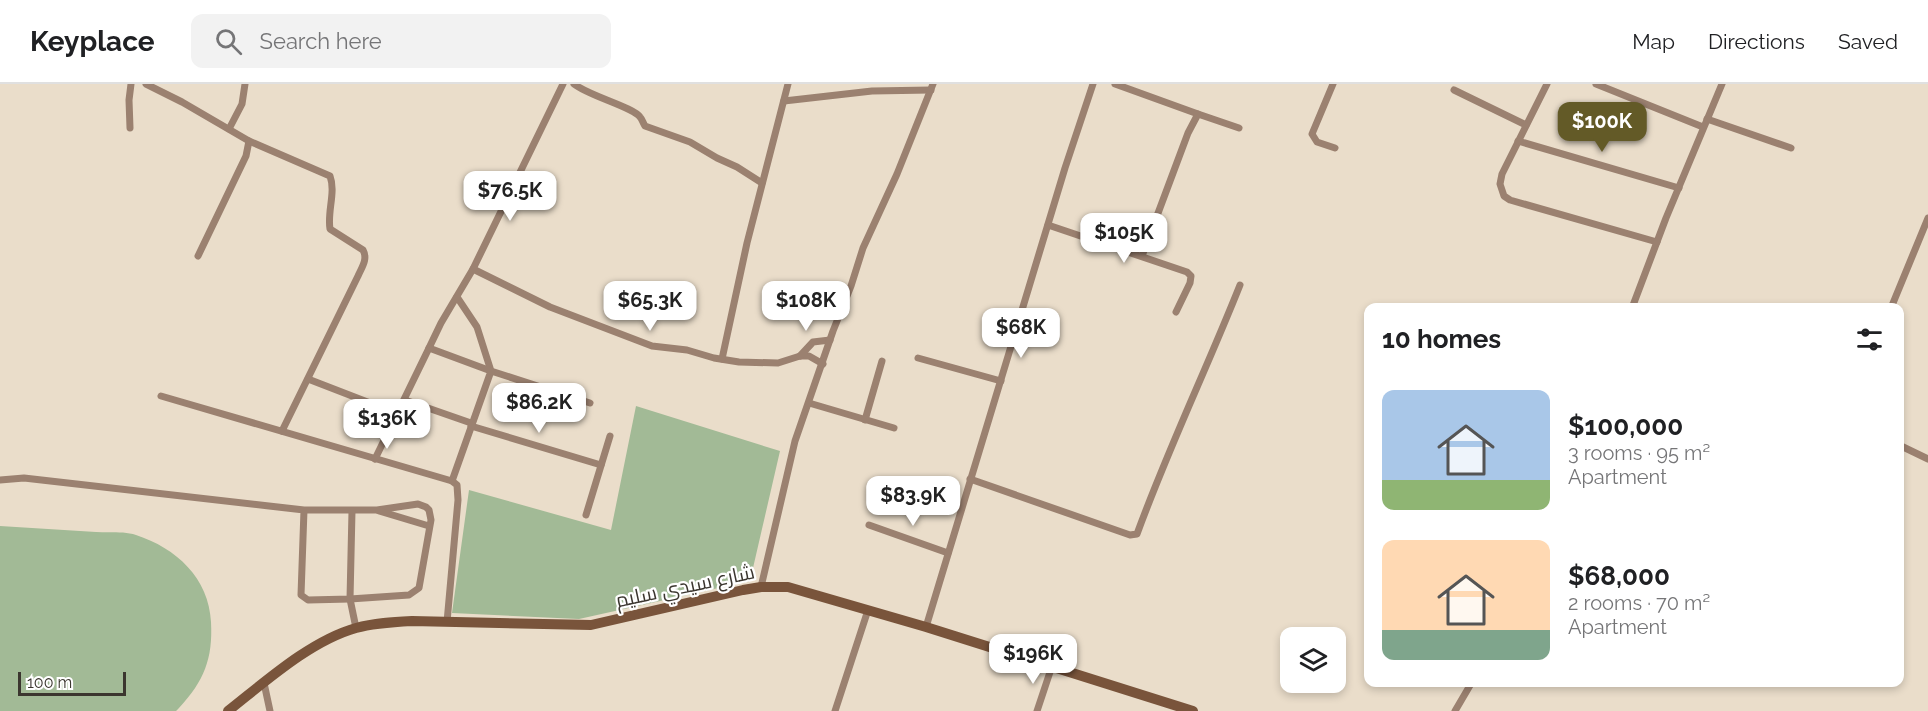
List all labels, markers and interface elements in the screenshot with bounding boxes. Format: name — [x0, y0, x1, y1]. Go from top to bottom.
search box — [191, 14, 611, 68]
text: Keyplace — [30, 25, 155, 58]
icon: search — [212, 25, 245, 58]
text: Search here — [260, 28, 382, 54]
text: Map — [1632, 29, 1675, 54]
text: Directions — [1708, 29, 1805, 54]
text: Saved — [1838, 29, 1898, 54]
pin: $100K — [1560, 102, 1644, 153]
text: $100K — [1572, 109, 1632, 133]
pin: $76.5K — [461, 171, 559, 222]
text: $76.5K — [478, 178, 543, 202]
pin: $105K — [1082, 213, 1166, 264]
text: $105K — [1094, 220, 1154, 244]
pin: $65.3K — [601, 281, 699, 332]
pin: $108K — [764, 281, 848, 332]
text: $65.3K — [618, 288, 682, 312]
text: $108K — [776, 288, 836, 312]
pin: $68K — [985, 308, 1057, 359]
text: $68K — [996, 315, 1046, 339]
icon: filters — [1853, 323, 1886, 356]
text: 10 homes — [1382, 324, 1501, 354]
pin: $86.2K — [490, 383, 588, 434]
text: $86.2K — [506, 390, 572, 414]
pin: $136K — [345, 399, 429, 450]
text: $136K — [357, 406, 417, 430]
text: $100,000 — [1568, 411, 1683, 441]
icon: home — [1430, 414, 1502, 486]
text: 3 rooms · 95 m² — [1568, 441, 1710, 465]
text: Apartment — [1568, 465, 1667, 489]
pin: $83.9K — [864, 476, 962, 527]
text: $83.9K — [880, 483, 946, 507]
street label: شارع سيدي سليم — [613, 560, 758, 616]
text: $68,000 — [1568, 561, 1670, 591]
icon: home — [1430, 564, 1502, 636]
text: 2 rooms · 70 m² — [1568, 591, 1710, 615]
text: Apartment — [1568, 615, 1667, 639]
map controls — [1280, 627, 1346, 693]
button: layers — [1280, 627, 1346, 693]
pin: $196K — [991, 634, 1075, 685]
text: $196K — [1003, 641, 1063, 665]
scale bar — [18, 669, 126, 696]
text: 100 m — [27, 673, 72, 692]

